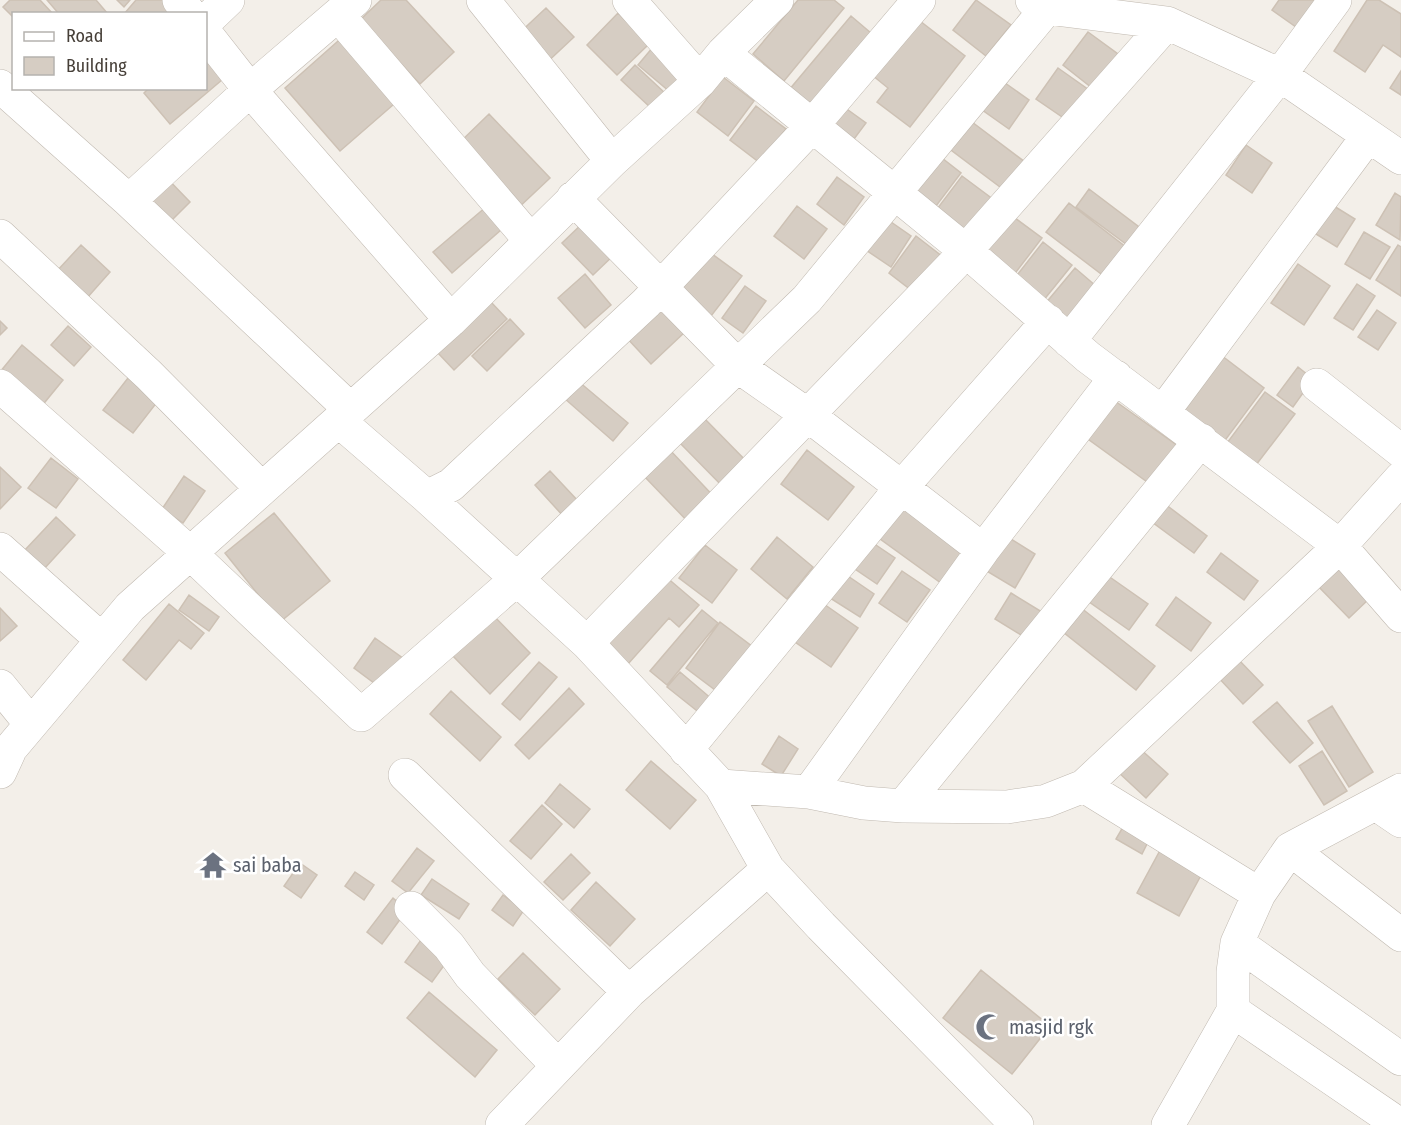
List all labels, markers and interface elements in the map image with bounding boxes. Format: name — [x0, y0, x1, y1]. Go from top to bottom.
legend — [12, 12, 207, 90]
text: Road — [66, 25, 103, 47]
text: Building — [66, 55, 127, 77]
temple icon: sai baba — [198, 850, 228, 880]
place label: sai baba — [233, 853, 301, 877]
mosque icon: masjid rgk — [974, 1012, 1004, 1042]
place label: masjid rgk — [1009, 1015, 1094, 1039]

